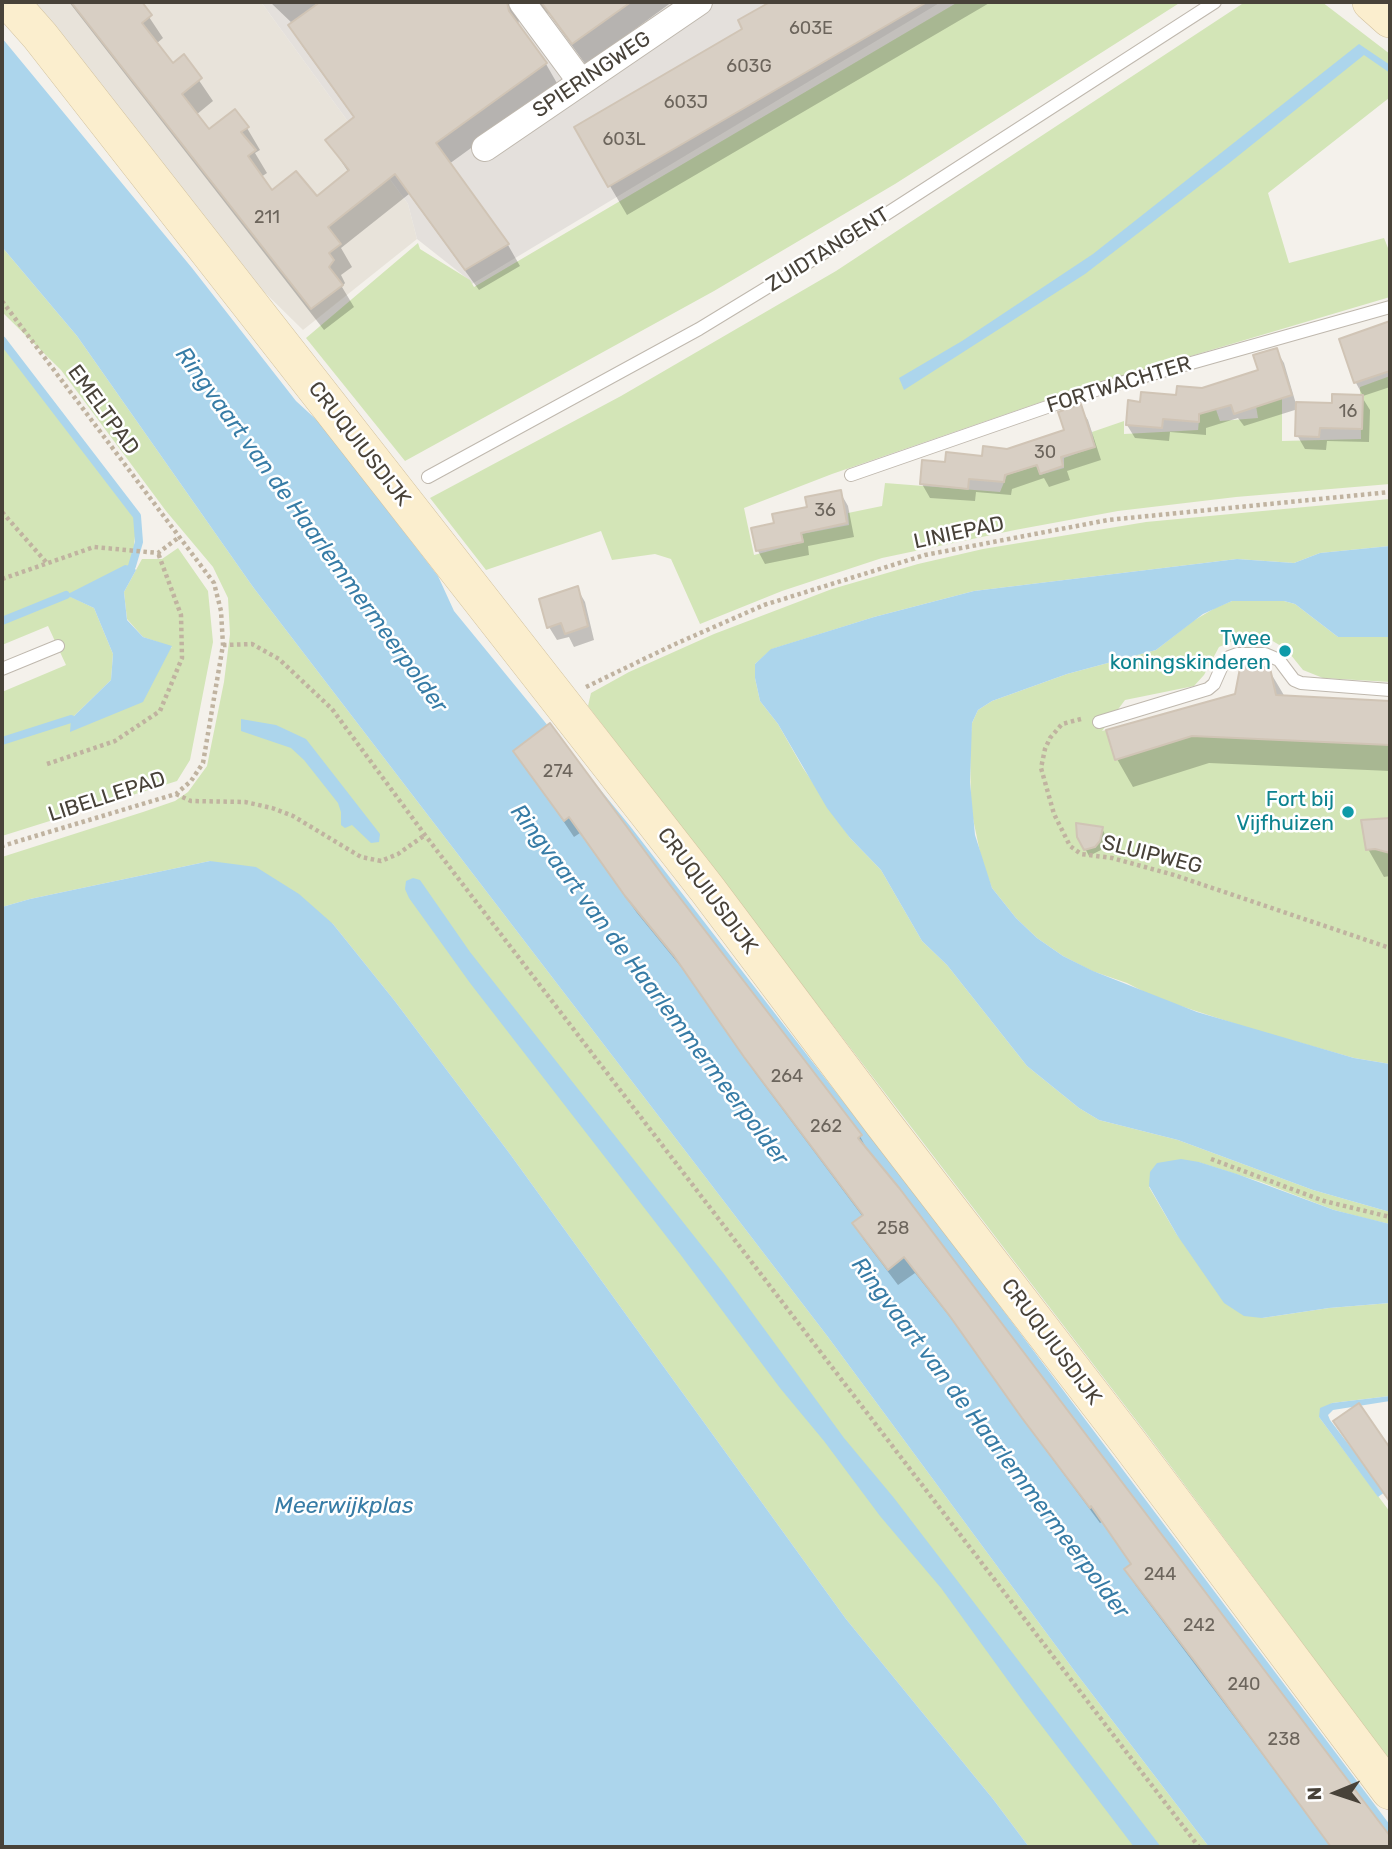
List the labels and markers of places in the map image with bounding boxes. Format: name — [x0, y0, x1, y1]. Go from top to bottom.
place label: Twee koningskinderen — [1110, 626, 1271, 676]
marker: Twee koningskinderen — [1277, 643, 1293, 659]
place label: Fort bij Vijfhuizen — [1236, 787, 1334, 837]
marker: Fort bij Vijfhuizen — [1340, 804, 1356, 820]

